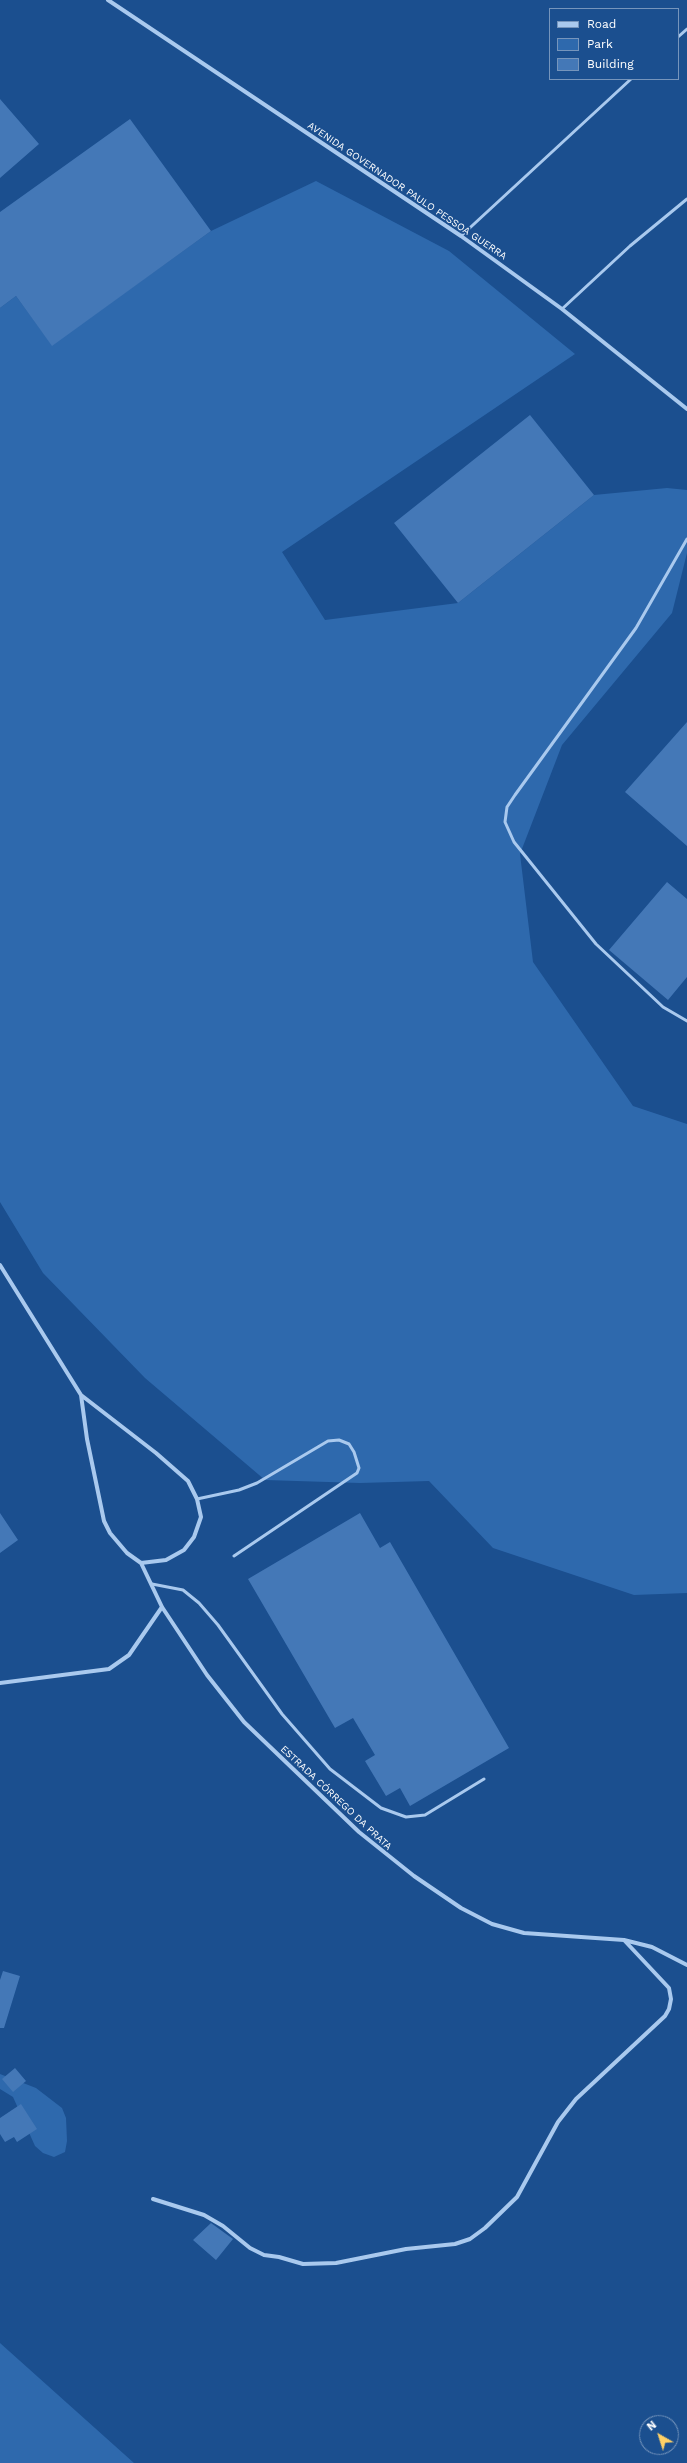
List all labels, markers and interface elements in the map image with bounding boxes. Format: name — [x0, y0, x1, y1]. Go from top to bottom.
legend — [549, 8, 679, 80]
text: Road — [587, 17, 616, 31]
text: Park — [587, 37, 613, 51]
text: Building — [587, 57, 634, 71]
street label: AVENIDA GOVERNADOR PAULO PESSOA GUERRA — [305, 120, 509, 262]
street label: ESTRADA CÓRREGO DA PRATA — [278, 1743, 394, 1853]
north arrow — [639, 2415, 679, 2455]
text: N — [645, 2418, 659, 2434]

